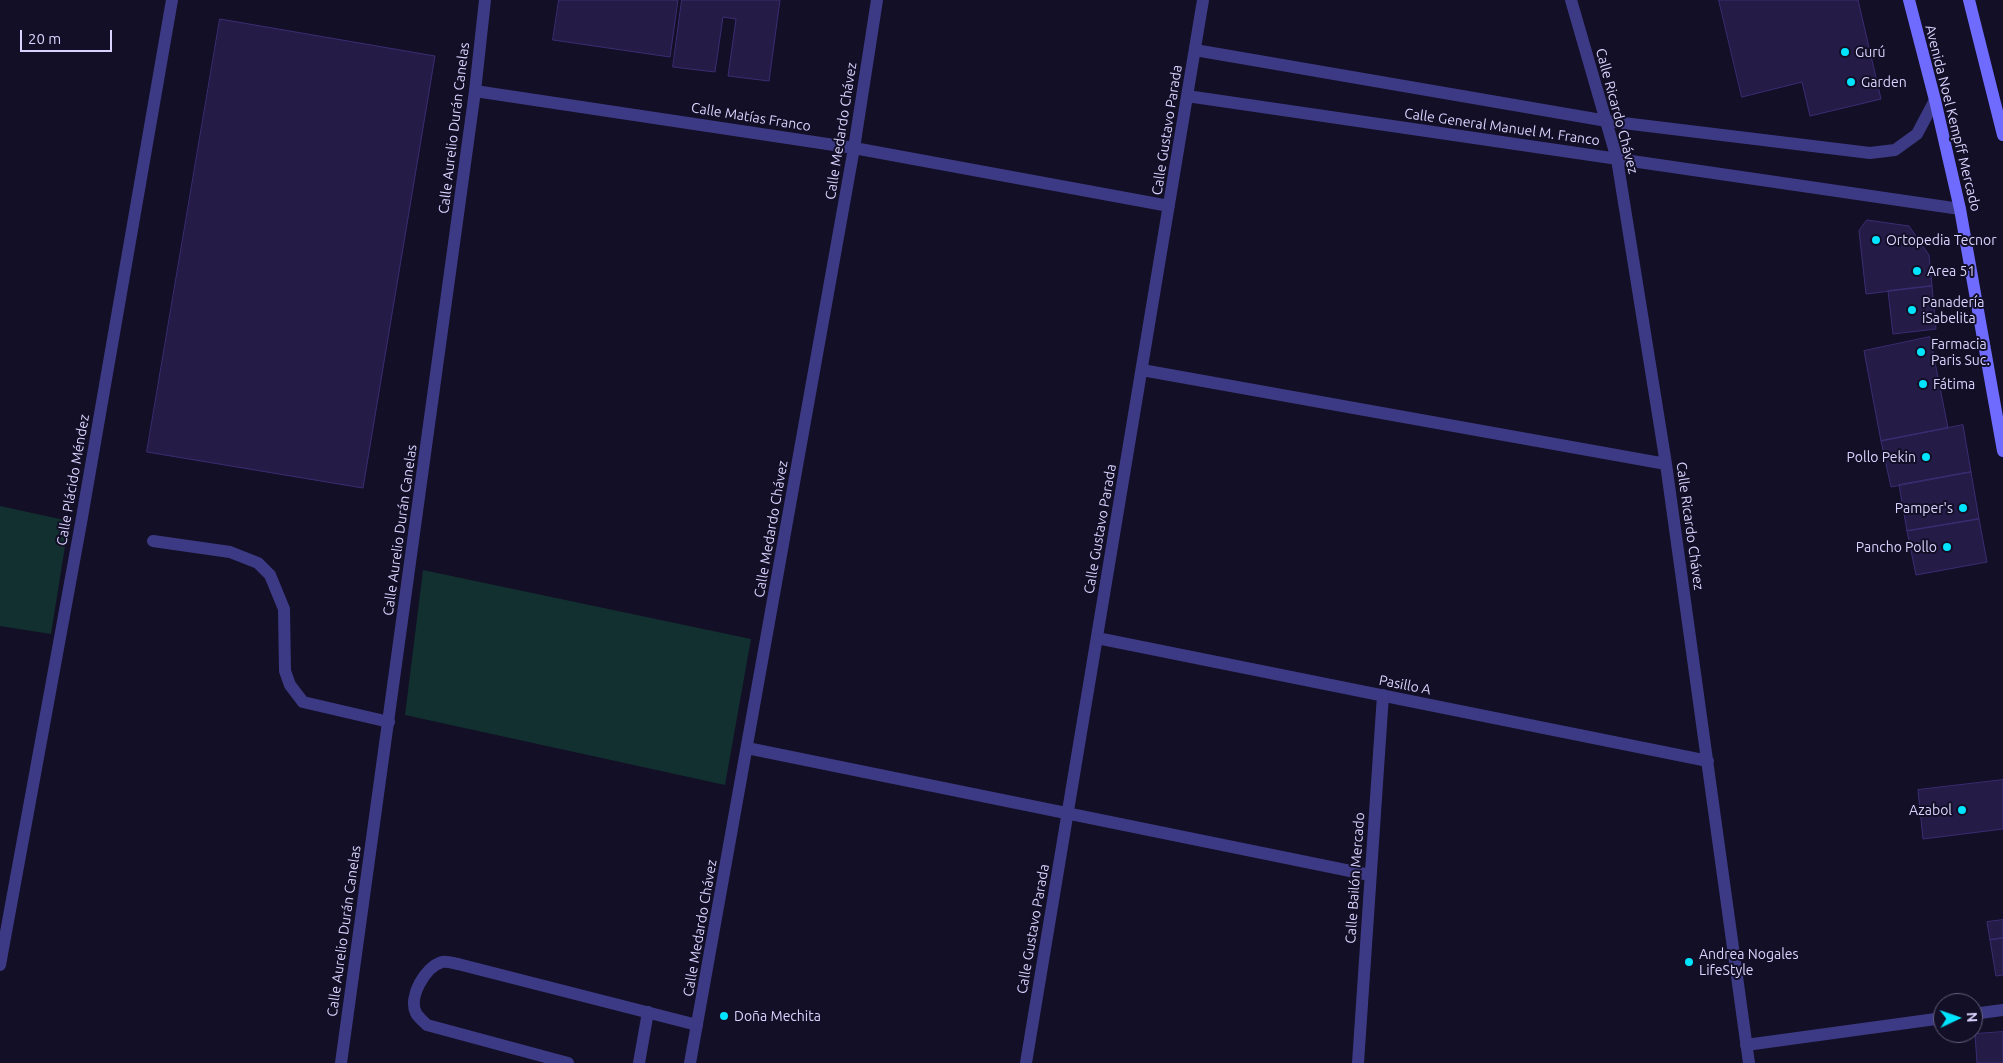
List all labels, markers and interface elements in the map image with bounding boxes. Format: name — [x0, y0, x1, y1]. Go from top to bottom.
scale bar — [22, 20, 115, 52]
street label: Avenida Noel Kempff Mercado — [1922, 23, 1984, 213]
text: 20 m — [28, 30, 61, 47]
street label: Calle Aurelio Durán Canelas — [435, 41, 473, 215]
place label: Gurú — [1855, 44, 1886, 60]
street label: Calle Ricardo Chávez — [1592, 46, 1642, 176]
marker: Gurú — [1839, 46, 1851, 58]
street label: Calle Medardo Chávez — [822, 61, 860, 201]
street label: Calle Gustavo Parada — [1148, 64, 1186, 196]
place label: Garden — [1861, 74, 1907, 90]
marker: Garden — [1845, 76, 1857, 88]
street label: Calle Matías Franco — [690, 99, 812, 135]
street label: Calle General Manuel M. Franco — [1403, 105, 1601, 149]
place label: Ortopedia Tecnor — [1886, 232, 1997, 248]
marker: Ortopedia Tecnor — [1870, 234, 1882, 246]
place label: Area 51 — [1927, 263, 1975, 279]
marker: Area 51 — [1911, 265, 1923, 277]
place label: Panadería iSabelita — [1922, 294, 1984, 326]
marker: Panadería iSabelita — [1906, 304, 1918, 316]
place label: Farmacia Paris Suc. — [1931, 336, 1990, 368]
marker: Farmacia Paris Suc. — [1915, 346, 1927, 358]
place label: Fátima — [1933, 376, 1975, 392]
marker: Fátima — [1917, 378, 1929, 390]
street label: Calle Plácido Méndez — [53, 413, 93, 547]
street label: Calle Aurelio Durán Canelas — [380, 443, 420, 617]
place label: Pollo Pekin — [1847, 449, 1916, 465]
marker: Pollo Pekin — [1920, 451, 1932, 463]
street label: Calle Medardo Chávez — [751, 459, 791, 599]
street label: Calle Ricardo Chávez — [1673, 461, 1707, 591]
street label: Calle Gustavo Parada — [1080, 463, 1120, 595]
place label: Pamper's — [1895, 500, 1953, 516]
marker: Pamper's — [1957, 502, 1969, 514]
place label: Pancho Pollo — [1856, 539, 1937, 555]
marker: Pancho Pollo — [1941, 541, 1953, 553]
street label: Pasillo A — [1378, 672, 1432, 698]
place label: Azabol — [1909, 802, 1952, 818]
marker: Azabol — [1956, 804, 1968, 816]
street label: Calle Bailón Mercado — [1342, 812, 1368, 944]
street label: Calle Aurelio Durán Canelas — [324, 844, 364, 1018]
street label: Calle Medardo Chávez — [680, 858, 720, 998]
street label: Calle Gustavo Parada — [1013, 863, 1053, 995]
place label: Andrea Nogales LifeStyle — [1699, 946, 1799, 979]
marker: Andrea Nogales LifeStyle — [1683, 956, 1695, 968]
north arrow — [1933, 993, 1983, 1043]
place label: Doña Mechita — [734, 1008, 821, 1024]
marker: Doña Mechita — [718, 1010, 730, 1022]
text: N — [1964, 1012, 1980, 1023]

